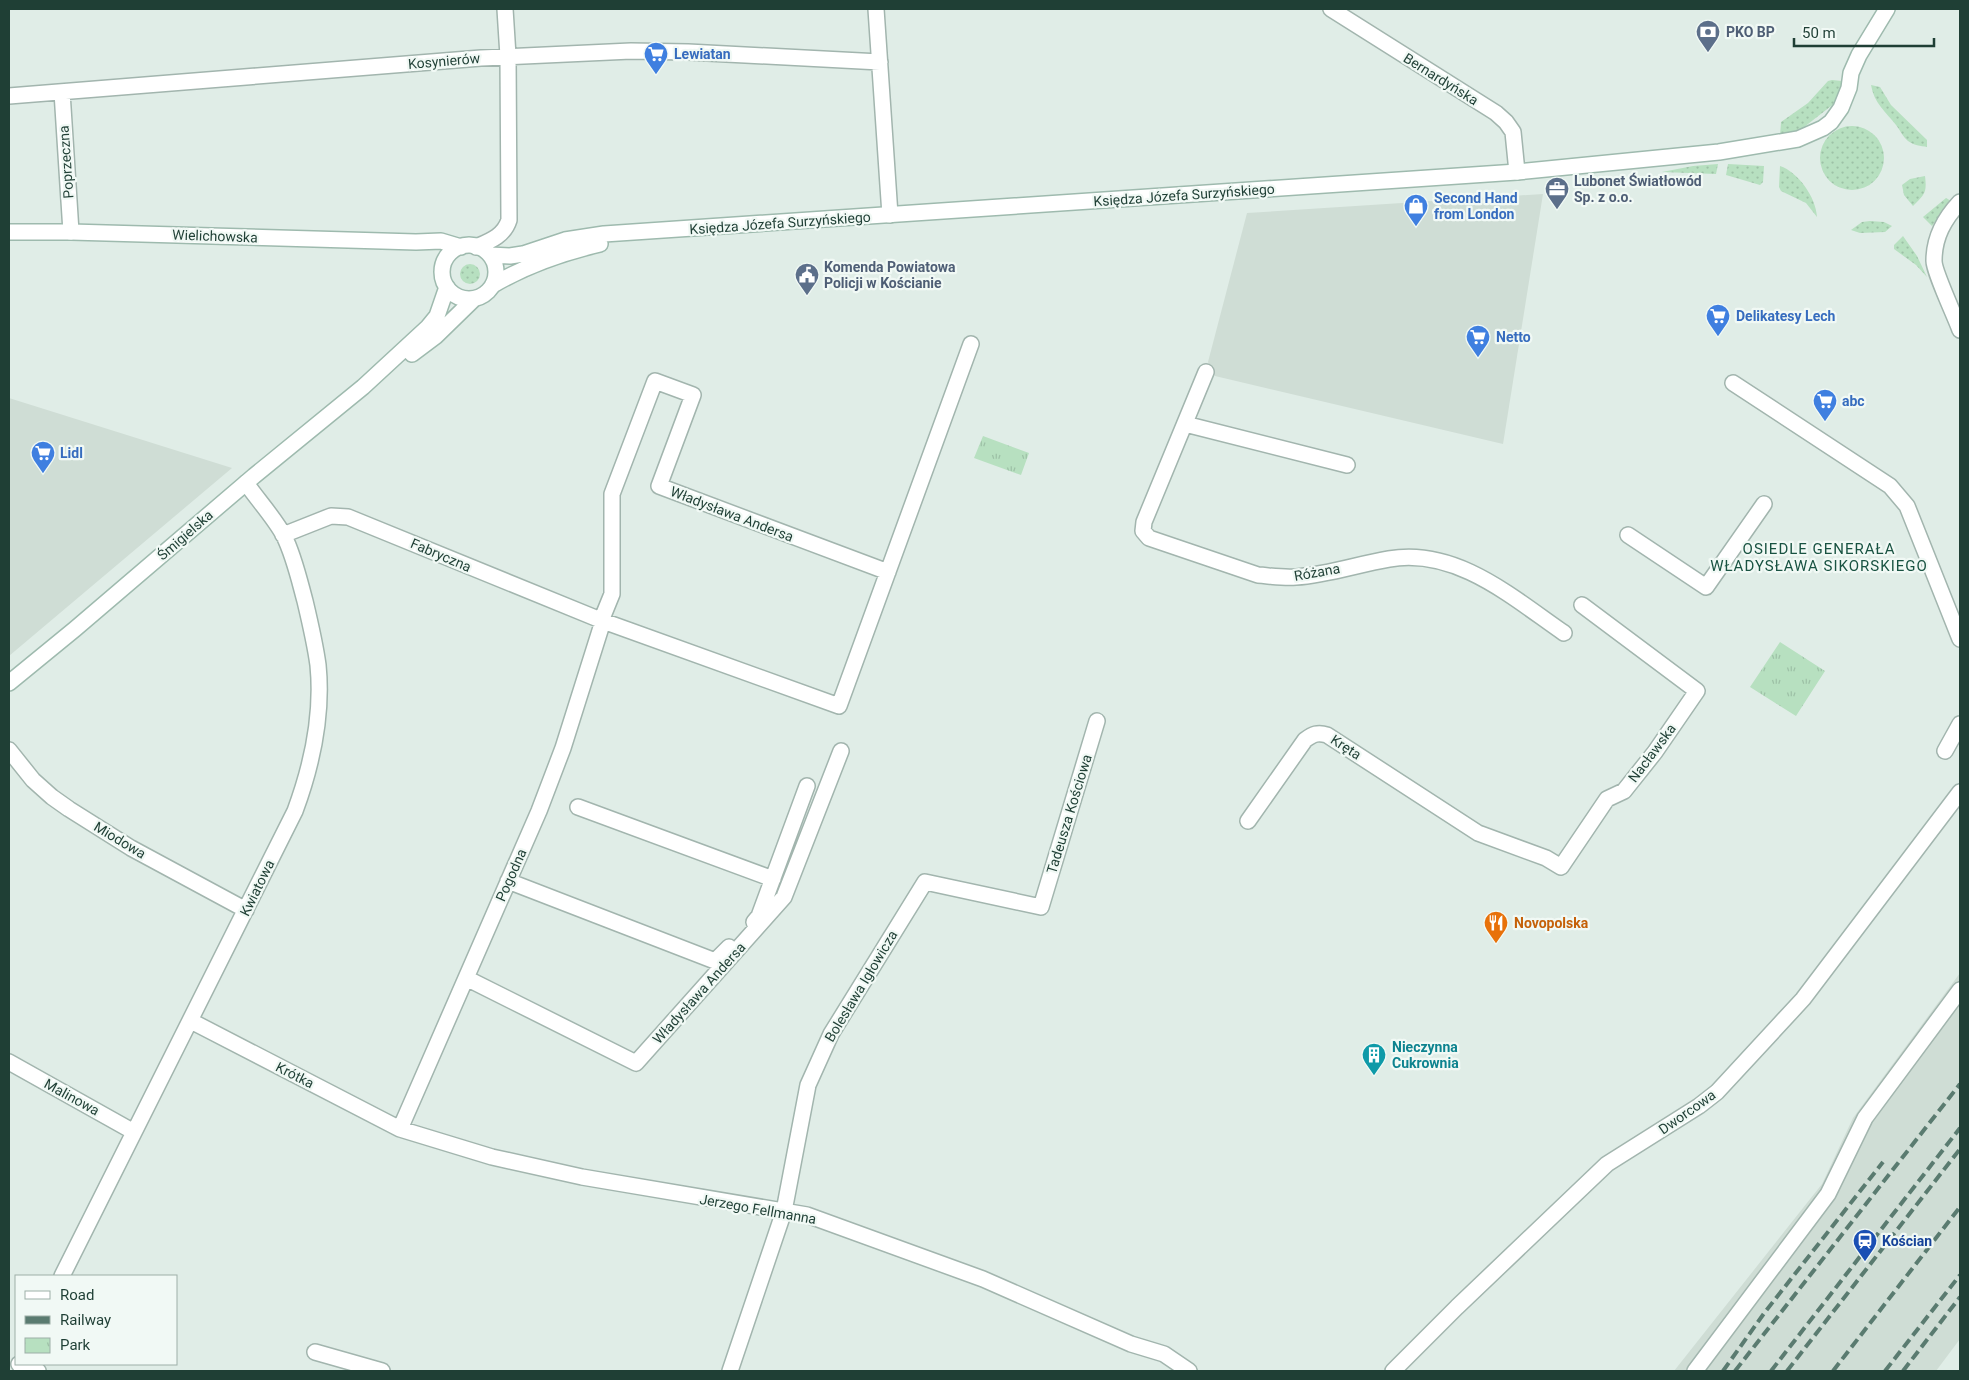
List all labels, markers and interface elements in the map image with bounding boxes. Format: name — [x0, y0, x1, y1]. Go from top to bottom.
scale bar — [1794, 15, 1934, 47]
bank icon: PKO BP — [1695, 19, 1721, 53]
place label: PKO BP — [1726, 24, 1775, 40]
text: 50 m — [1802, 24, 1836, 42]
supermarket icon: Lewiatan — [643, 41, 669, 75]
place label: Lewiatan — [674, 46, 731, 62]
street label: Kosynierów — [407, 50, 481, 72]
street label: Bernardyńska — [1401, 50, 1481, 108]
street label: Poprzeczna — [55, 125, 77, 199]
place label: Lubonet Światłowód Sp. z o.o. — [1574, 172, 1702, 205]
office icon: Lubonet Światłowód Sp. z o.o. — [1544, 176, 1570, 210]
street label: Księdza Józefa Surzyńskiego — [1093, 181, 1275, 209]
place label: Second Hand from London — [1434, 190, 1518, 222]
shop icon: Second Hand from London — [1403, 193, 1429, 227]
street label: Księdza Józefa Surzyńskiego — [689, 209, 871, 237]
street label: Wielichowska — [172, 227, 258, 245]
place label: Komenda Powiatowa Policji w Kościanie — [824, 259, 956, 291]
public building icon: Komenda Powiatowa Policji w Kościanie — [794, 262, 820, 296]
supermarket icon: Delikatesy Lech — [1705, 303, 1731, 337]
place label: Delikatesy Lech — [1736, 308, 1835, 324]
supermarket icon: Netto — [1465, 324, 1491, 358]
place label: Netto — [1496, 329, 1531, 345]
supermarket icon: abc — [1812, 388, 1838, 422]
place label: abc — [1842, 393, 1865, 409]
supermarket icon: Lidl — [30, 440, 56, 474]
place label: Lidl — [60, 445, 83, 461]
street label: Władysława Andersa — [668, 483, 796, 545]
street label: Śmigielska — [153, 506, 216, 563]
street label: Fabryczna — [408, 535, 474, 575]
district label: OSIEDLE GENERAŁA WŁADYSŁAWA SIKORSKIEGO — [1710, 540, 1928, 575]
street label: Różana — [1293, 560, 1341, 584]
street label: Nacławska — [1625, 721, 1679, 785]
street label: Kręta — [1328, 731, 1364, 763]
street label: Tadeusza Kościowa — [1043, 752, 1095, 876]
street label: Miodowa — [91, 818, 149, 862]
street label: Pogodna — [492, 846, 530, 904]
street label: Kwiatowa — [237, 857, 277, 919]
restaurant icon: Novopolska — [1483, 910, 1509, 944]
place label: Novopolska — [1514, 915, 1589, 931]
street label: Bolesława Igłowicza — [821, 927, 901, 1045]
street label: Władysława Andersa — [649, 939, 749, 1047]
place label: Nieczynna Cukrownia — [1392, 1039, 1459, 1071]
building icon: Nieczynna Cukrownia — [1361, 1042, 1387, 1076]
street label: Krótka — [273, 1059, 317, 1091]
street label: Malinowa — [42, 1075, 102, 1119]
street label: Dworcowa — [1655, 1087, 1719, 1137]
street label: Jerzego Fellmanna — [698, 1191, 818, 1227]
station icon: Kościan — [1852, 1228, 1878, 1262]
place label: Kościan — [1882, 1233, 1932, 1249]
legend — [15, 1275, 178, 1365]
text: Road — [60, 1286, 94, 1304]
text: Railway — [60, 1311, 111, 1329]
text: Park — [60, 1336, 91, 1354]

